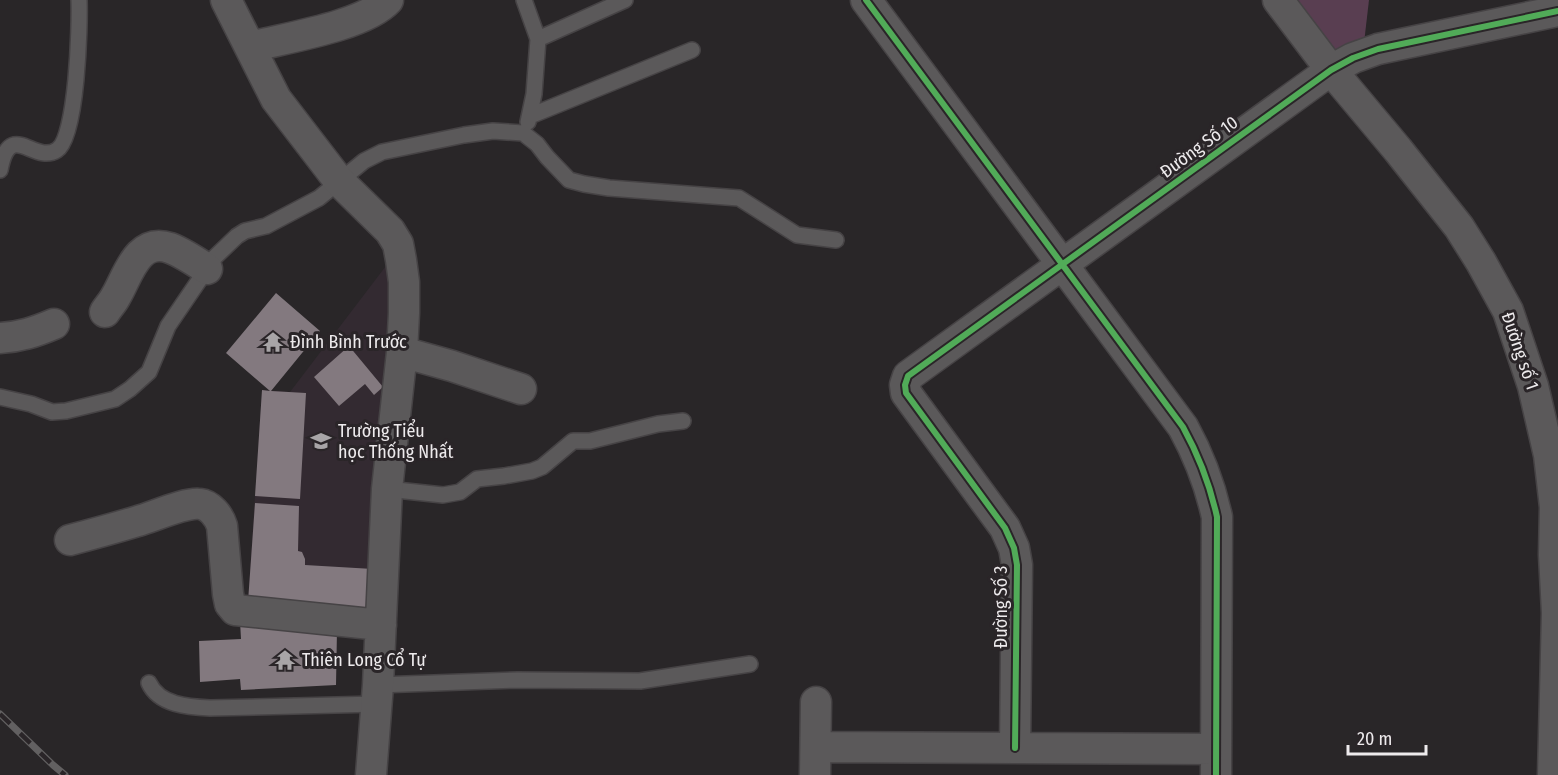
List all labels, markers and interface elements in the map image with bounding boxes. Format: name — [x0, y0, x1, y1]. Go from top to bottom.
street label: Đường Số 10 — [1156, 111, 1242, 183]
street label: Đường số 1 — [1496, 309, 1544, 393]
temple icon: Đình Bình Trước — [261, 330, 285, 354]
place label: Đình Bình Trước — [290, 331, 407, 353]
place label: Trường Tiểu học Thống Nhất — [338, 419, 454, 463]
school or university icon: Trường Tiểu học Thống Nhất — [309, 429, 333, 453]
street label: Đường Số 3 — [990, 566, 1012, 648]
temple icon: Thiên Long Cổ Tự — [273, 648, 297, 672]
place label: Thiên Long Cổ Tự — [302, 648, 426, 671]
scale bar — [1348, 718, 1426, 756]
text: 20 m — [1357, 728, 1392, 750]

